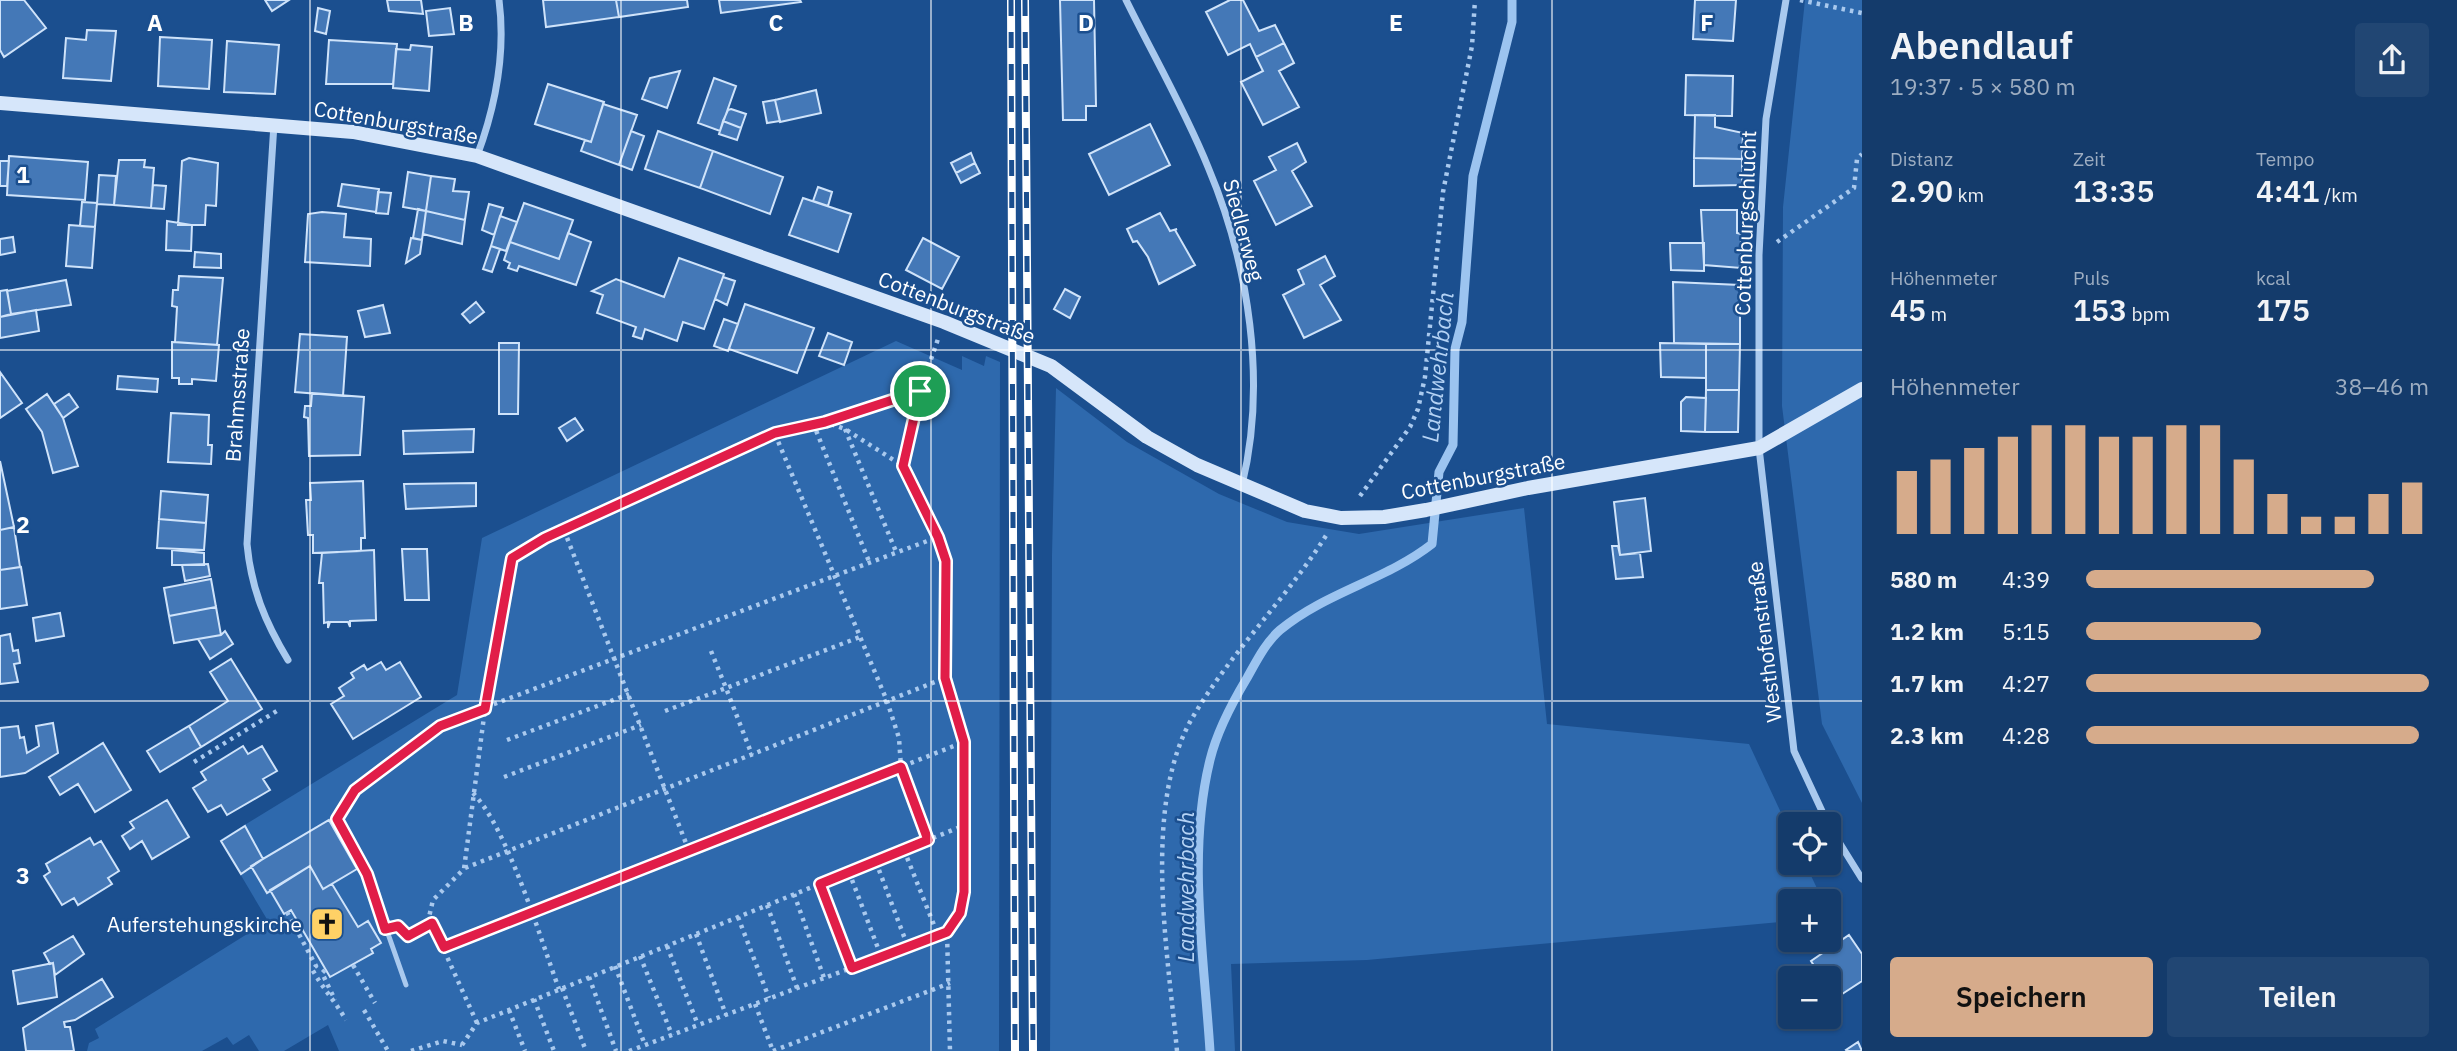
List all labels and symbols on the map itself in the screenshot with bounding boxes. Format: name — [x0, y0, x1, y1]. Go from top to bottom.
text: A — [147, 7, 163, 37]
text: B — [458, 7, 474, 37]
text: C — [769, 7, 784, 37]
text: D — [1078, 7, 1094, 37]
text: E — [1389, 7, 1403, 37]
text: F — [1700, 7, 1714, 37]
street label: Cottenburgstraße — [312, 94, 480, 150]
street label: Cottenburgschlucht — [1728, 130, 1762, 316]
text: 1 — [16, 159, 30, 189]
street label: Siedlerweg — [1217, 176, 1271, 284]
street label: Cottenburgstraße — [874, 264, 1040, 350]
water label: Landwehrbach — [1414, 290, 1460, 444]
street label: Brahmsstraße — [218, 327, 256, 463]
pin — [890, 361, 950, 421]
street label: Cottenburgstraße — [1399, 446, 1567, 506]
text: 2 — [16, 509, 30, 539]
street label: Westhofenstraße — [1740, 560, 1788, 724]
water label: Landwehrbach — [1170, 811, 1200, 963]
text: 3 — [16, 860, 30, 890]
church icon: Auferstehungskirche — [308, 905, 346, 943]
place label: Auferstehungskirche — [107, 910, 302, 938]

